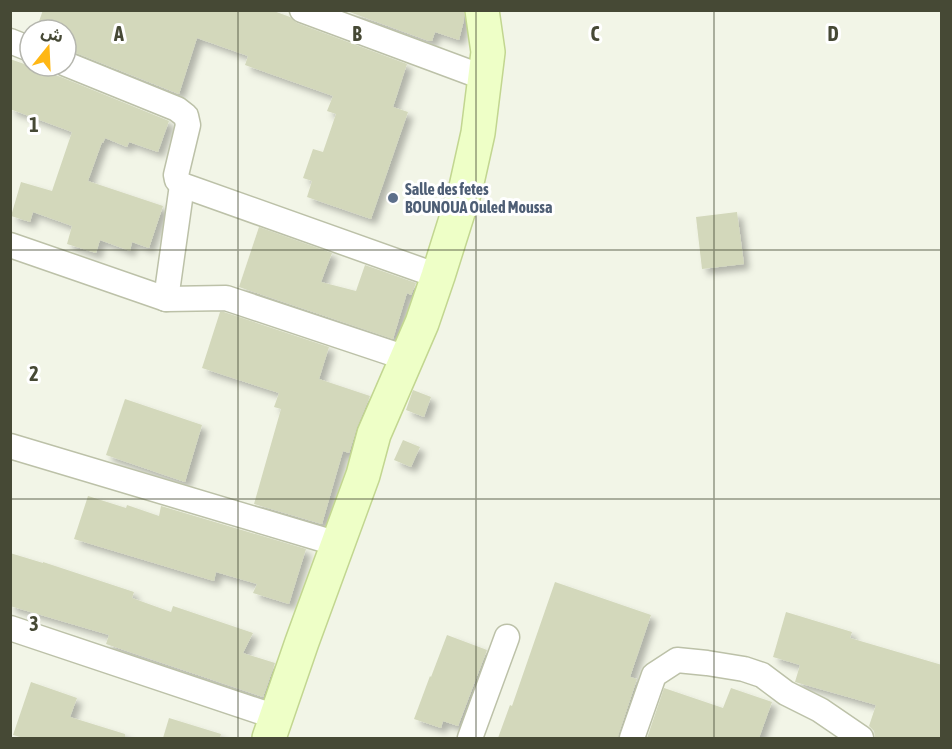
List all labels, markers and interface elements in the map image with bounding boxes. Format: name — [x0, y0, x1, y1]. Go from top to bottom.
north arrow — [18, 18, 78, 78]
text: ش — [39, 22, 66, 47]
text: A — [113, 22, 124, 45]
text: B — [352, 22, 362, 45]
text: C — [591, 22, 600, 45]
text: D — [827, 22, 839, 45]
text: 1 — [29, 113, 39, 136]
place label: Salle des fetes BOUNOUA Ouled Moussa — [405, 180, 552, 216]
marker: Salle des fetes BOUNOUA Ouled Moussa — [386, 191, 400, 205]
text: 2 — [29, 362, 39, 385]
text: 3 — [29, 612, 39, 635]

